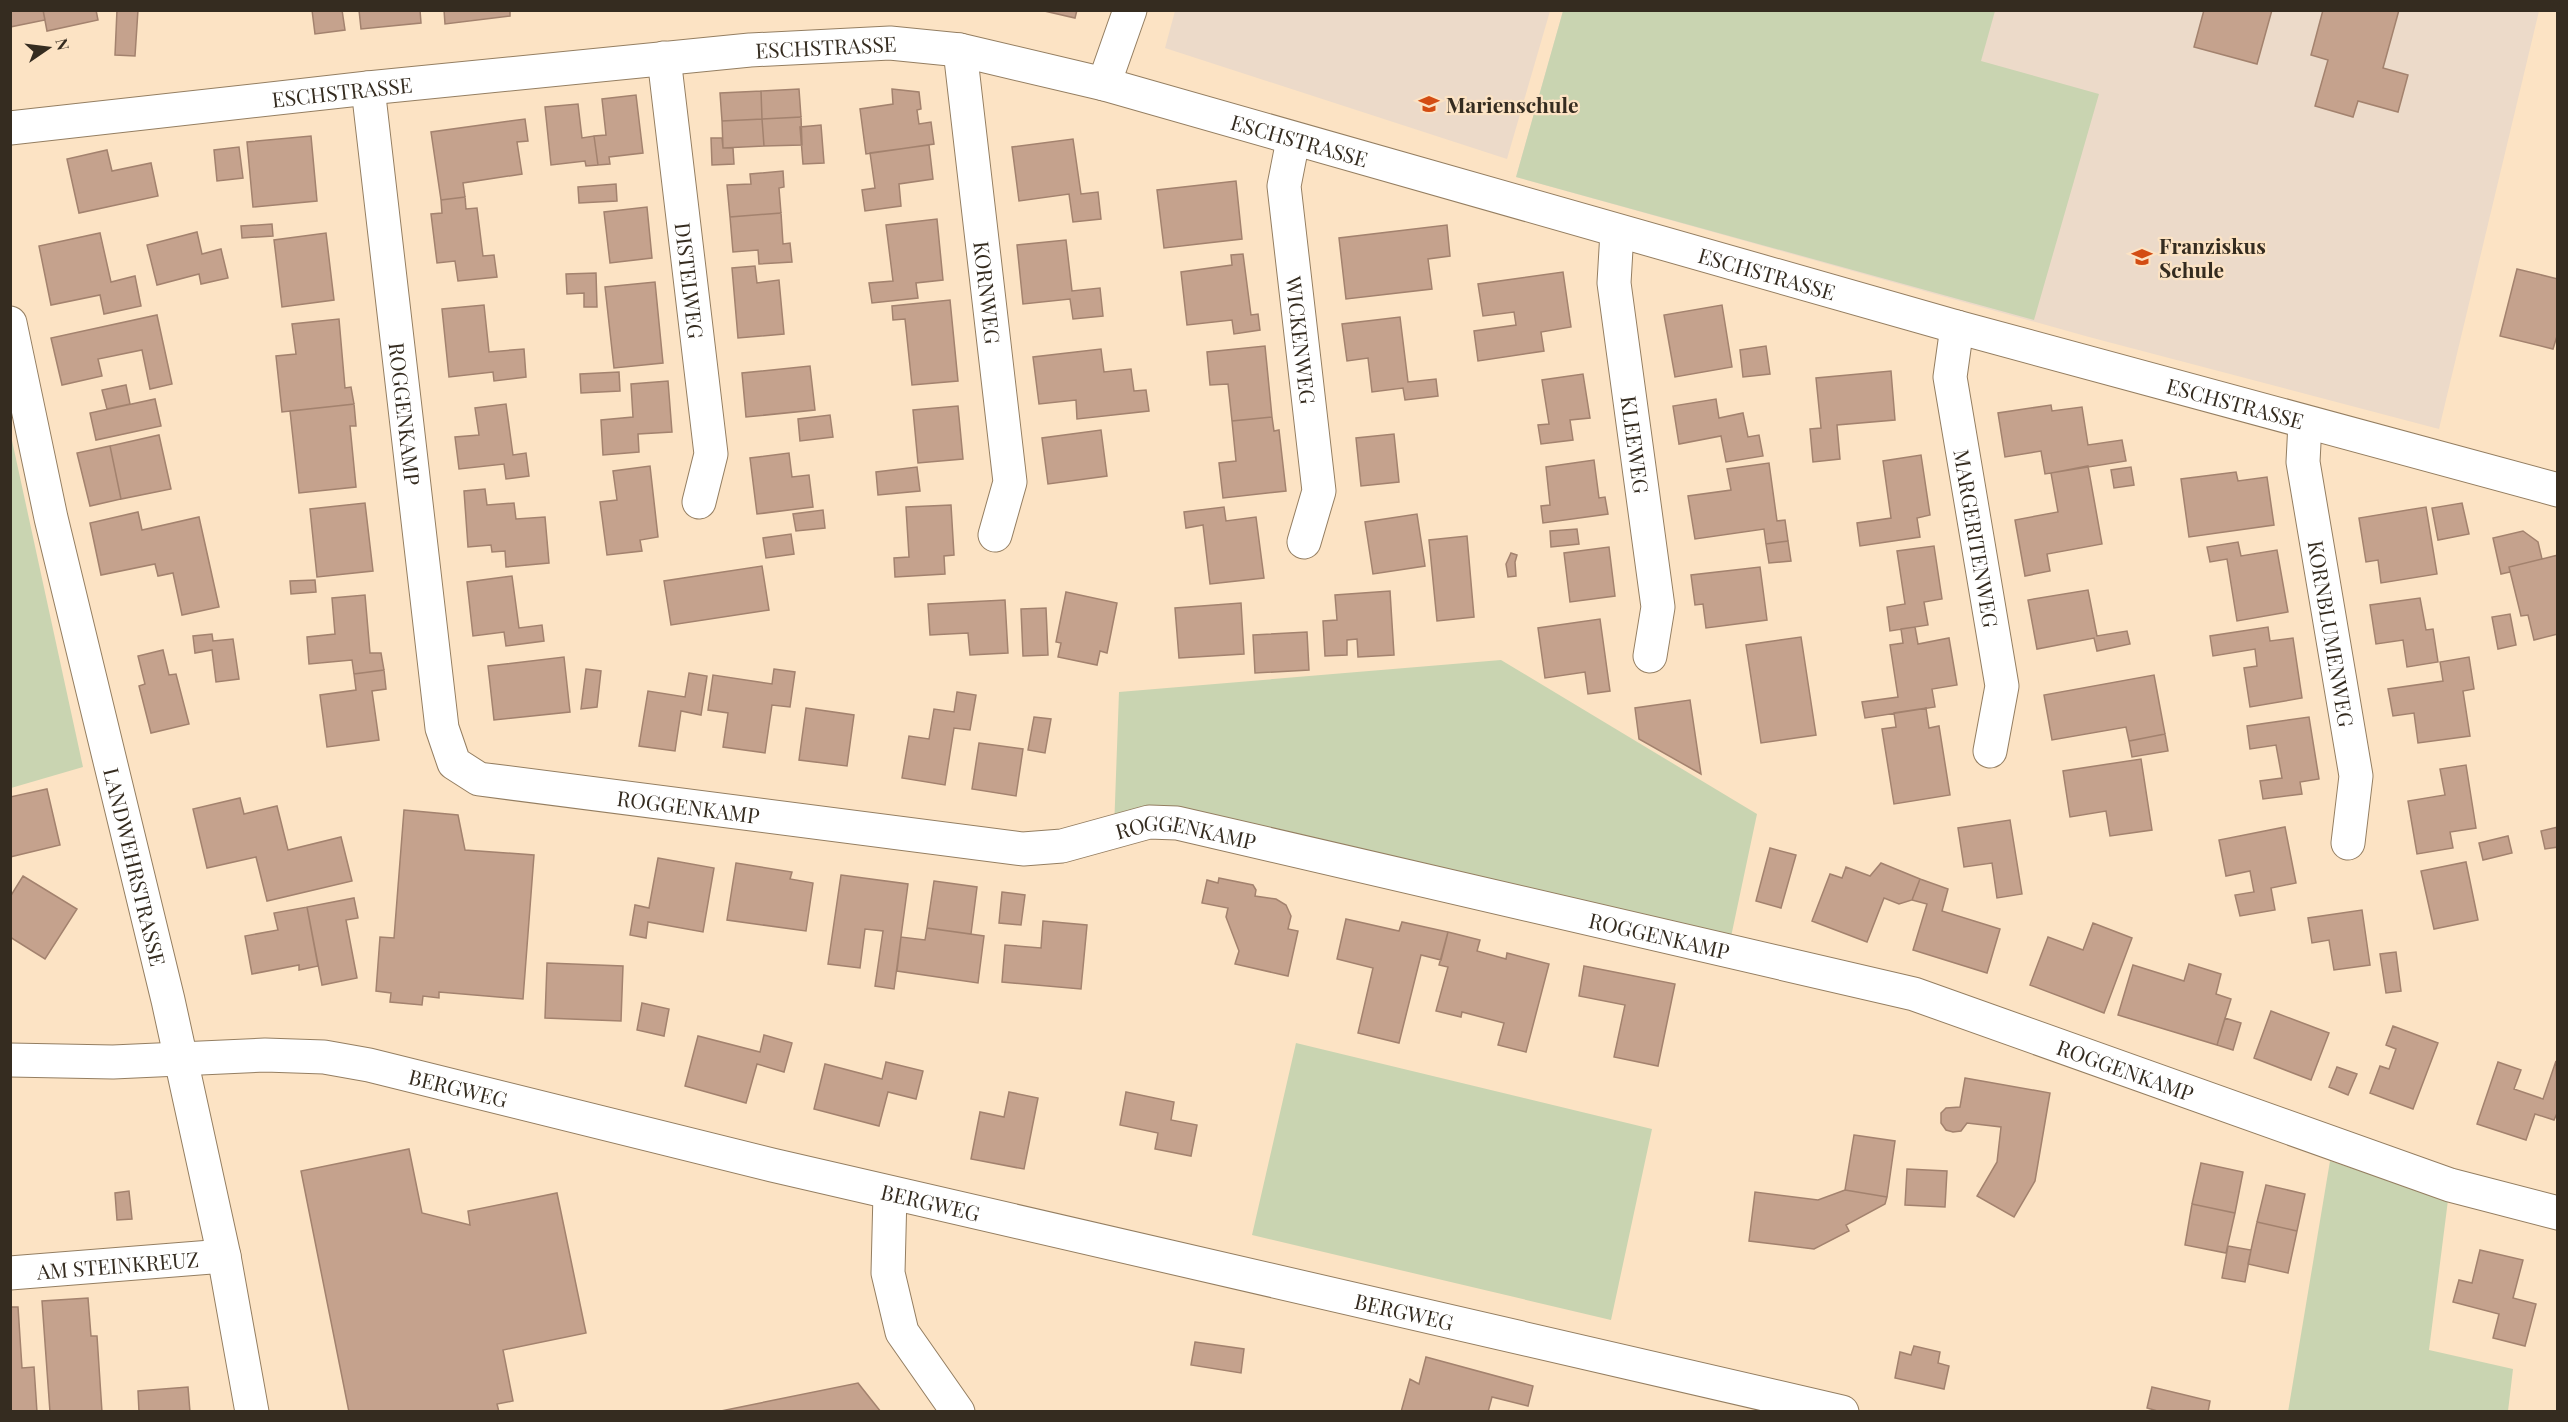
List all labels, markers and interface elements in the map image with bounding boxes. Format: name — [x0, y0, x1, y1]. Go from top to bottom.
north arrow — [18, 18, 78, 78]
street label: ESCHSTRASSE — [755, 29, 897, 64]
text: N — [51, 36, 75, 53]
street label: ESCHSTRASSE — [270, 70, 414, 113]
place label: Marienschule — [1446, 90, 1579, 118]
school or university icon: Marienschule — [1417, 92, 1441, 116]
street label: ESCHSTRASSE — [1228, 107, 1371, 173]
street label: DISTELWEG — [670, 221, 711, 340]
place label: Franziskus Schule — [2159, 231, 2266, 283]
street label: KORNWEG — [968, 240, 1008, 345]
street label: ESCHSTRASSE — [1695, 240, 1839, 306]
school or university icon: Franziskus Schule — [2130, 245, 2154, 269]
street label: WICKENWEG — [1280, 274, 1323, 406]
street label: ROGGENKAMP — [384, 341, 428, 487]
street label: ESCHSTRASSE — [2164, 371, 2307, 435]
street label: KLEEWEG — [1615, 394, 1656, 495]
street label: MARGERITENWEG — [1948, 447, 2006, 630]
street label: KORNBLUMENWEG — [2302, 538, 2361, 729]
street label: LANDWEHRSTRASSE — [98, 765, 173, 969]
street label: ROGGENKAMP — [615, 783, 761, 829]
street label: ROGGENKAMP — [1112, 808, 1259, 855]
street label: ROGGENKAMP — [1586, 905, 1732, 965]
street label: ROGGENKAMP — [2053, 1032, 2198, 1107]
street label: BERGWEG — [406, 1061, 511, 1113]
street label: BERGWEG — [878, 1177, 983, 1227]
street label: AM STEINKREUZ — [35, 1244, 200, 1285]
street label: BERGWEG — [1352, 1286, 1457, 1336]

